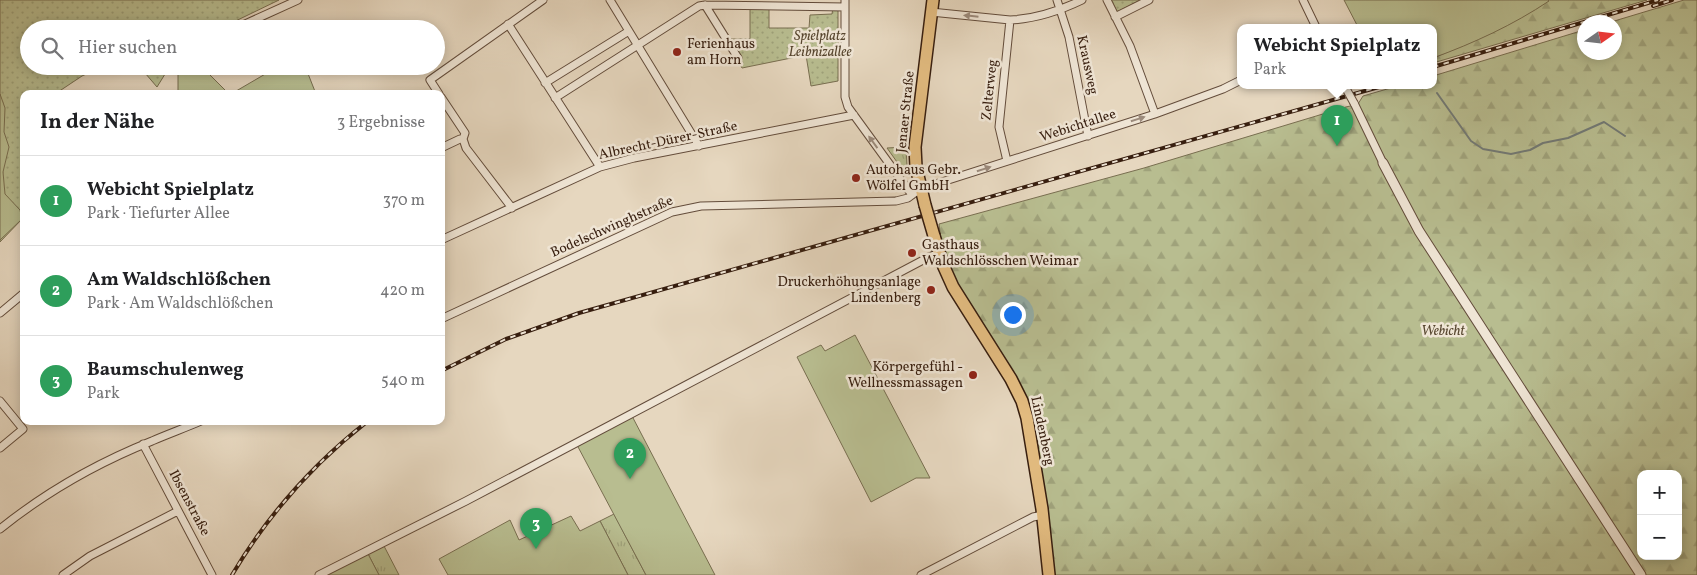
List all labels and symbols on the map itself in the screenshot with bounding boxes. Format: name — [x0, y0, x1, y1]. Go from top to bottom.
one-way arrow — [962, 12, 978, 20]
north arrow — [1577, 15, 1622, 60]
park label: Spielplatz Leibnizallee — [788, 27, 852, 62]
street label: Krausweg — [1071, 33, 1103, 97]
place label: Ferienhaus am Horn — [687, 35, 755, 70]
marker: Ferienhaus am Horn — [671, 46, 683, 58]
street label: Zelterweg — [977, 58, 1003, 122]
street label: Jenaer Straße — [892, 70, 920, 154]
street label: Webichtallee — [1037, 105, 1119, 147]
pin: 1 — [1321, 105, 1353, 146]
one-way arrow — [1131, 115, 1146, 122]
street label: Albrecht-Dürer-Straße — [597, 117, 739, 165]
one-way arrow — [868, 135, 878, 149]
place label: Autohaus Gebr. Wölfel GmbH — [866, 161, 961, 196]
one-way arrow — [976, 164, 991, 172]
marker: Autohaus Gebr. Wölfel GmbH — [850, 172, 862, 184]
street label: Bodelschwinghstraße — [548, 191, 677, 263]
place label: Gasthaus Waldschlösschen Weimar — [922, 236, 1079, 271]
marker: Gasthaus Waldschlösschen Weimar — [906, 247, 918, 259]
place label: Druckerhöhungsanlage Lindenberg — [778, 273, 921, 308]
marker: Druckerhöhungsanlage Lindenberg — [925, 284, 937, 296]
your location — [1000, 302, 1026, 328]
park label: Webicht — [1421, 322, 1465, 341]
place label: Körpergefühl - Wellnessmassagen — [848, 358, 963, 393]
marker: Körpergefühl - Wellnessmassagen — [967, 369, 979, 381]
street label: Lindenberg — [1025, 394, 1059, 468]
pin: 2 — [614, 438, 646, 479]
street label: Ibsenstraße — [164, 467, 215, 540]
pin: 3 — [520, 508, 552, 549]

